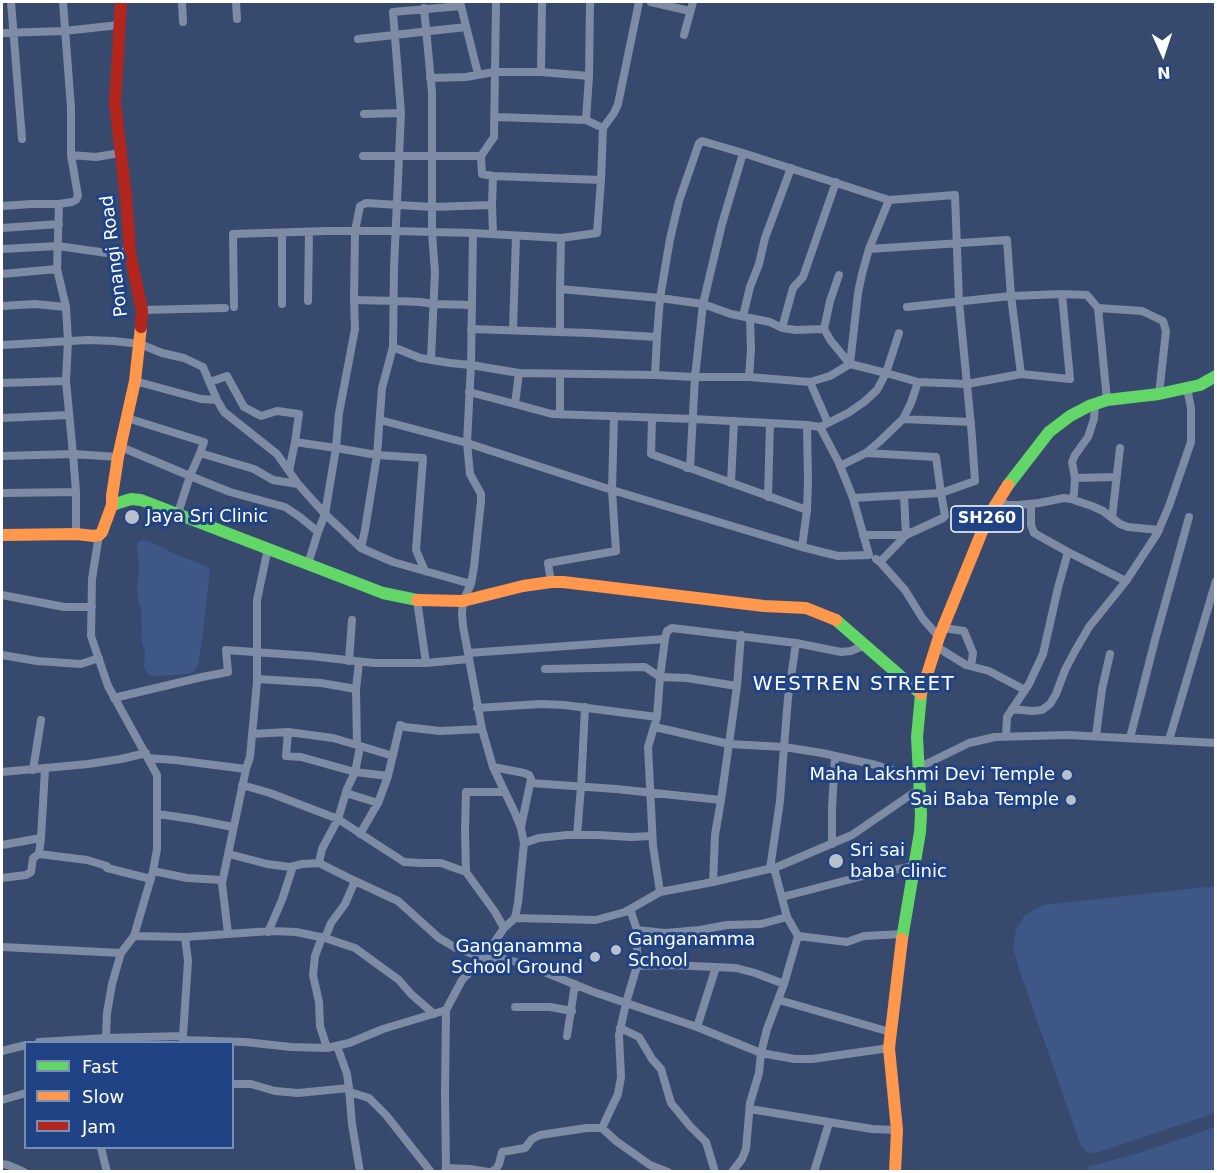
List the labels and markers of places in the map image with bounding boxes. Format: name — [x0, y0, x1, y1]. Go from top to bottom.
place label: Jaya Sri Clinic — [146, 506, 268, 528]
marker: Jaya Sri Clinic — [123, 508, 141, 526]
place label: Maha Lakshmi Devi Temple — [809, 764, 1055, 786]
marker: Maha Lakshmi Devi Temple — [1060, 768, 1074, 782]
place label: Sai Baba Temple — [910, 789, 1059, 811]
marker: Sai Baba Temple — [1064, 793, 1078, 807]
place label: Sri sai baba clinic — [850, 840, 947, 882]
marker: Sri sai baba clinic — [827, 852, 845, 870]
place label: Ganganamma School — [628, 929, 755, 972]
place label: Ganganamma School Ground — [451, 936, 583, 978]
marker: Ganganamma School — [609, 943, 623, 957]
marker: Ganganamma School Ground — [588, 950, 602, 964]

